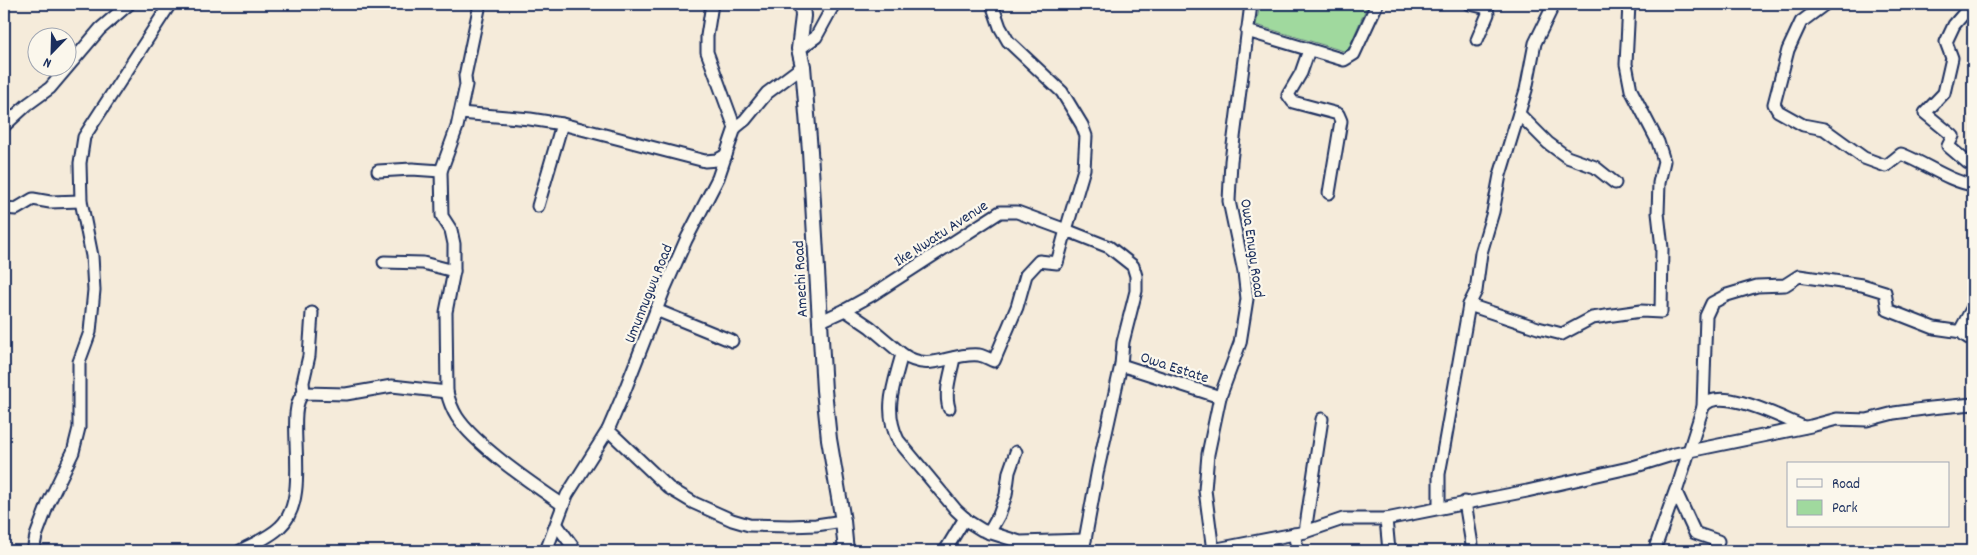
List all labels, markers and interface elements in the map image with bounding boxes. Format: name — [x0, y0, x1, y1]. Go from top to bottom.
north arrow — [28, 28, 78, 78]
text: N — [41, 52, 55, 73]
street label: Ike Nwatu Avenue — [890, 195, 993, 273]
street label: Owa Enugu Road — [1233, 197, 1270, 299]
street label: Amechi Road — [788, 240, 815, 318]
street label: Umunnugwu Road — [619, 241, 680, 347]
street label: Owa Estate — [1137, 346, 1212, 390]
legend — [1787, 462, 1950, 528]
text: Road — [1832, 474, 1860, 496]
text: Park — [1832, 498, 1858, 520]

